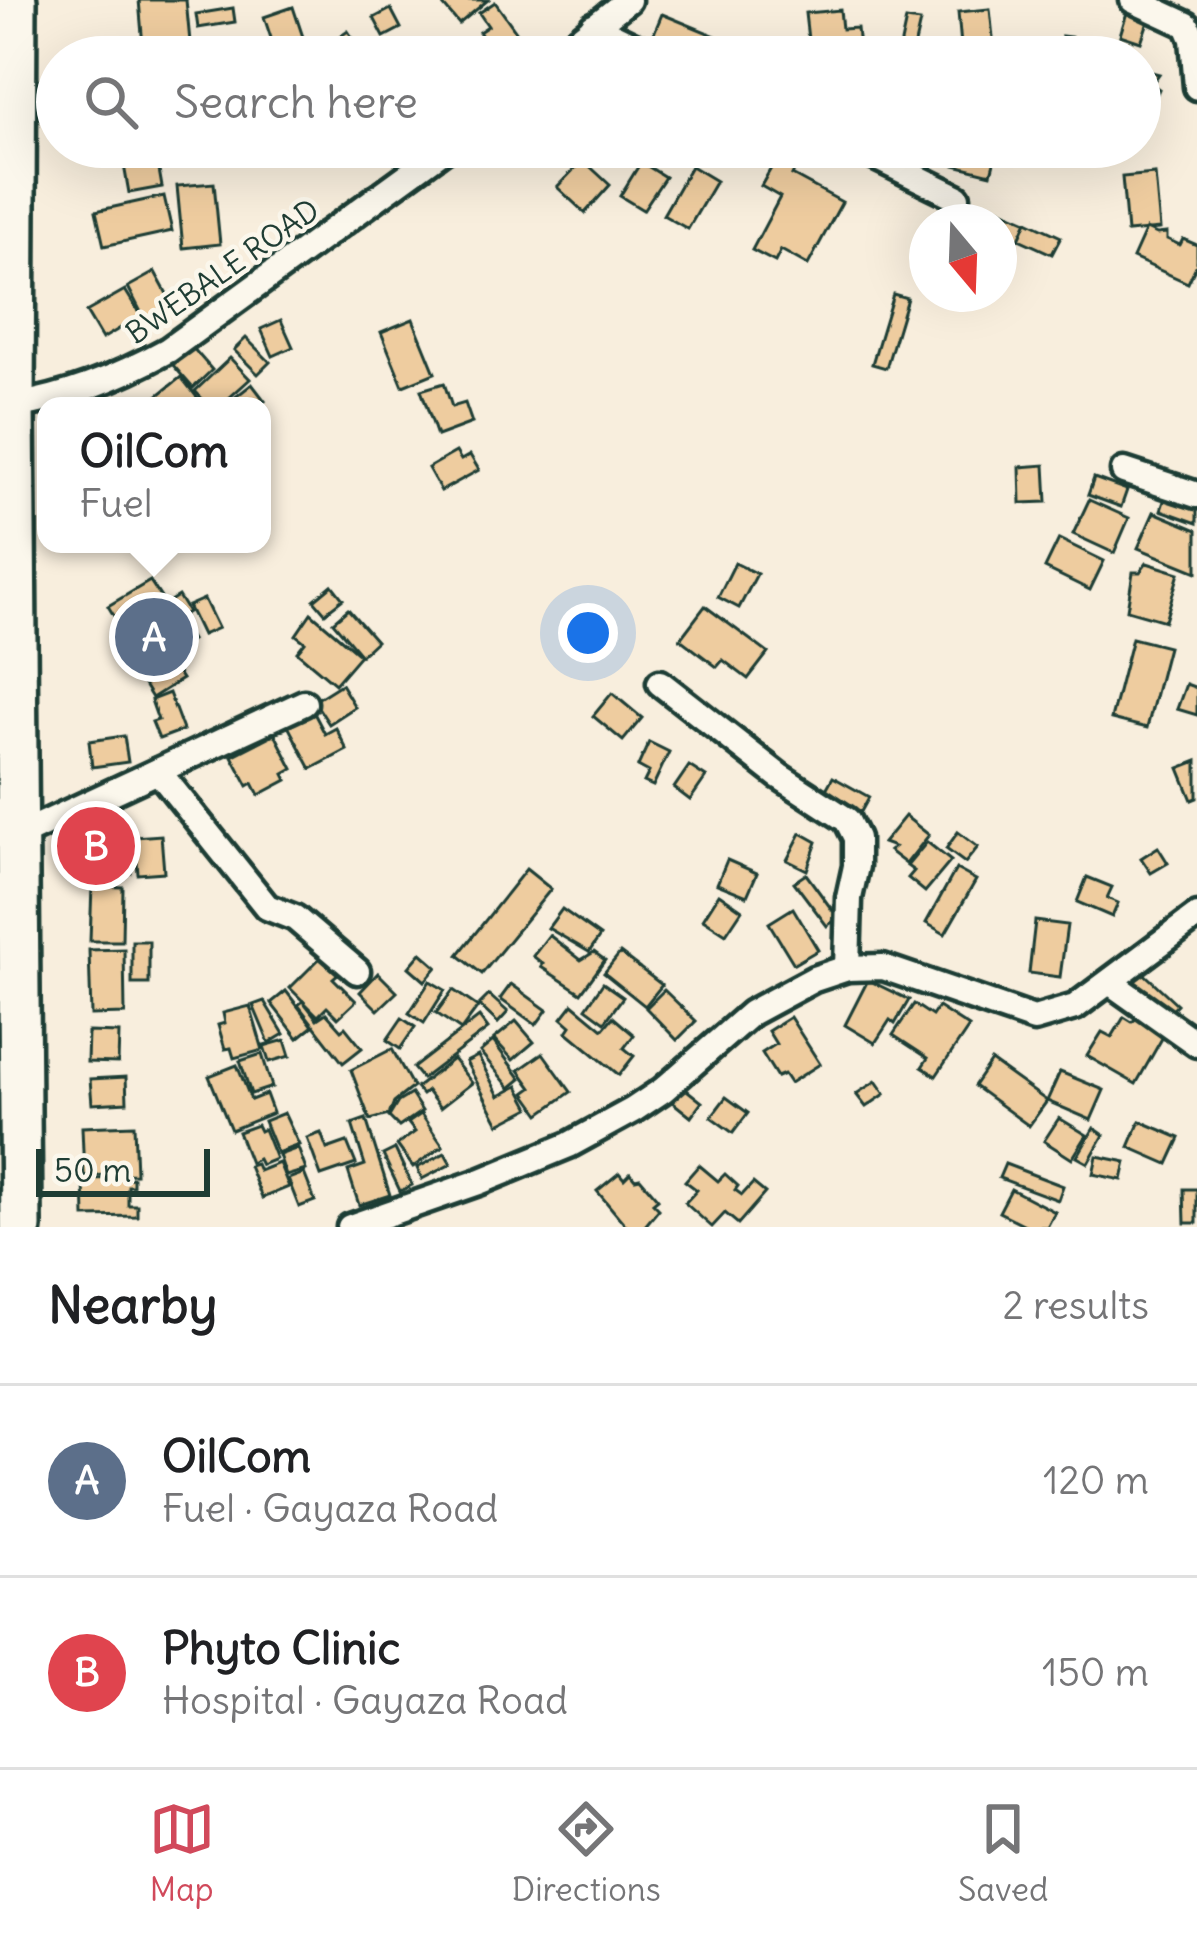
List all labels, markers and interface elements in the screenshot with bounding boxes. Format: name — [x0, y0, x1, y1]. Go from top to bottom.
search box — [36, 36, 1161, 168]
icon: search — [78, 69, 144, 135]
text: Search here — [174, 74, 418, 130]
street label: BWEBALE ROAD — [118, 190, 326, 352]
north arrow — [909, 204, 1017, 312]
popup — [37, 397, 271, 553]
text: OilCom — [80, 423, 228, 479]
text: Fuel — [80, 479, 153, 528]
pin: A — [115, 592, 193, 682]
your location — [558, 603, 618, 663]
pin: B — [57, 801, 135, 891]
scale bar — [36, 1143, 210, 1196]
text: 50 m — [54, 1149, 131, 1191]
text: Nearby — [48, 1273, 217, 1337]
text: 2 results — [1002, 1281, 1149, 1330]
text: OilCom — [162, 1428, 311, 1484]
text: A — [74, 1456, 100, 1505]
text: 120 m — [1043, 1456, 1149, 1505]
text: Fuel · Gayaza Road — [162, 1484, 498, 1533]
text: Phyto Clinic — [162, 1620, 400, 1676]
text: B — [74, 1648, 100, 1697]
text: 150 m — [1042, 1648, 1149, 1697]
text: Hospital · Gayaza Road — [162, 1676, 568, 1725]
tab: Map — [149, 1796, 215, 1910]
tab: Directions — [512, 1796, 661, 1910]
tab: Saved — [958, 1796, 1048, 1910]

